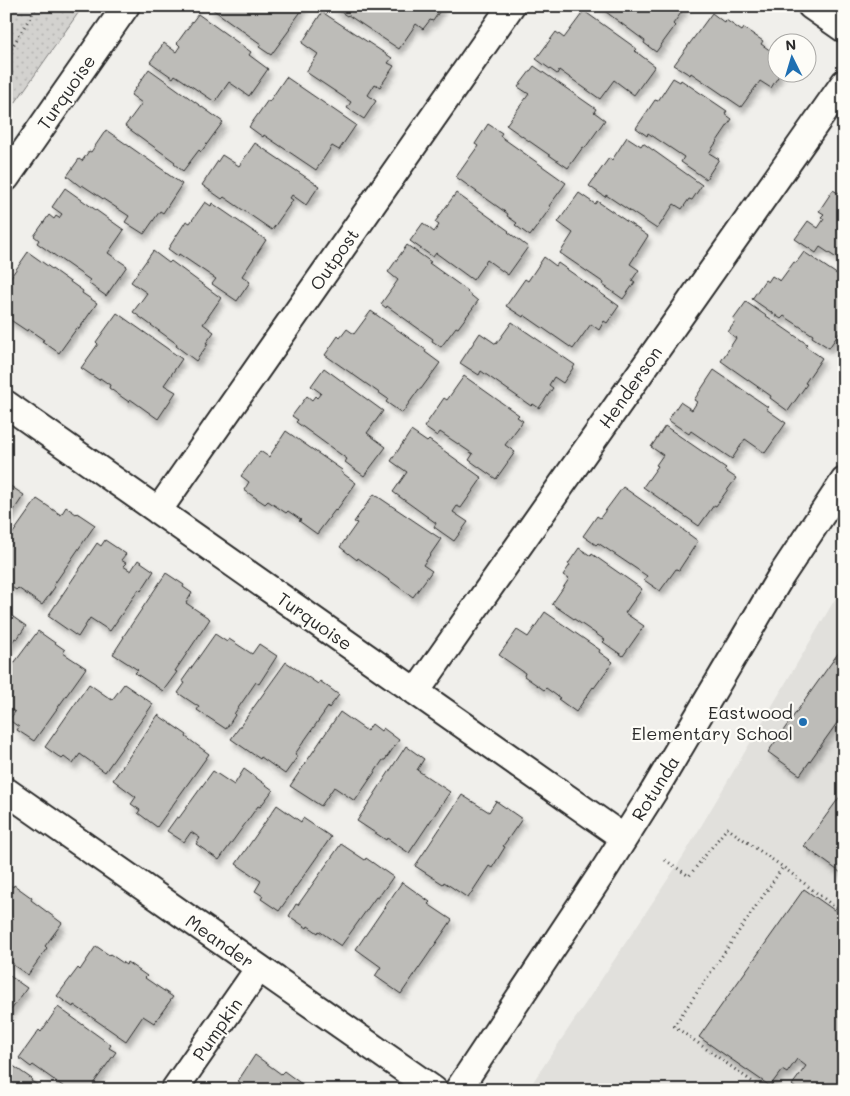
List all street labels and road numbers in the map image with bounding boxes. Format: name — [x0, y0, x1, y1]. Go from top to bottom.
street label: Turquoise — [31, 50, 101, 134]
street label: Outpost — [304, 223, 364, 295]
street label: Henderson — [593, 341, 667, 433]
street label: Turquoise — [273, 586, 357, 656]
street label: Rotunda — [626, 751, 684, 825]
street label: Meander — [181, 909, 259, 973]
street label: Pumpkin — [187, 993, 247, 1065]

